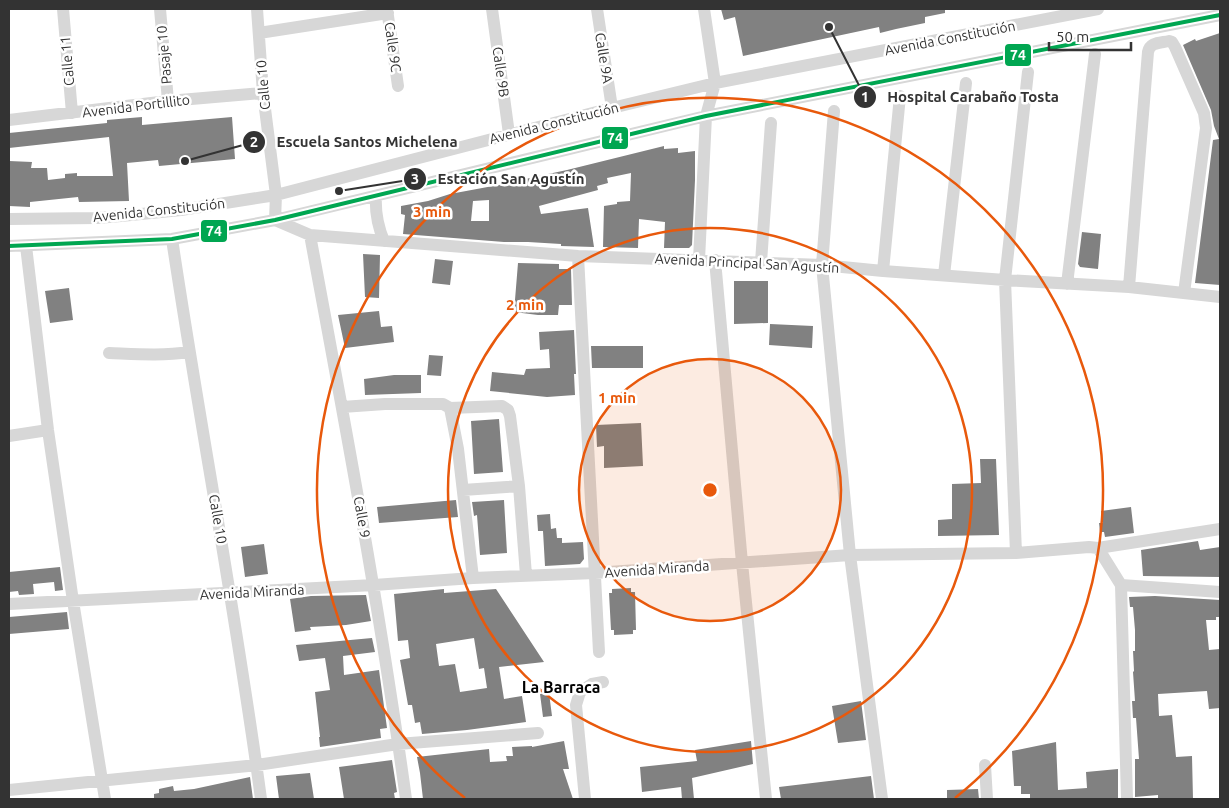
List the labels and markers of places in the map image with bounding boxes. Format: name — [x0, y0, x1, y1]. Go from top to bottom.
callout: Hospital Carabaño Tosta — [853, 82, 1069, 112]
callout: Escuela Santos Michelena — [241, 127, 468, 157]
callout: Estación San Agustín — [402, 164, 594, 194]
centre of rings — [701, 481, 719, 499]

